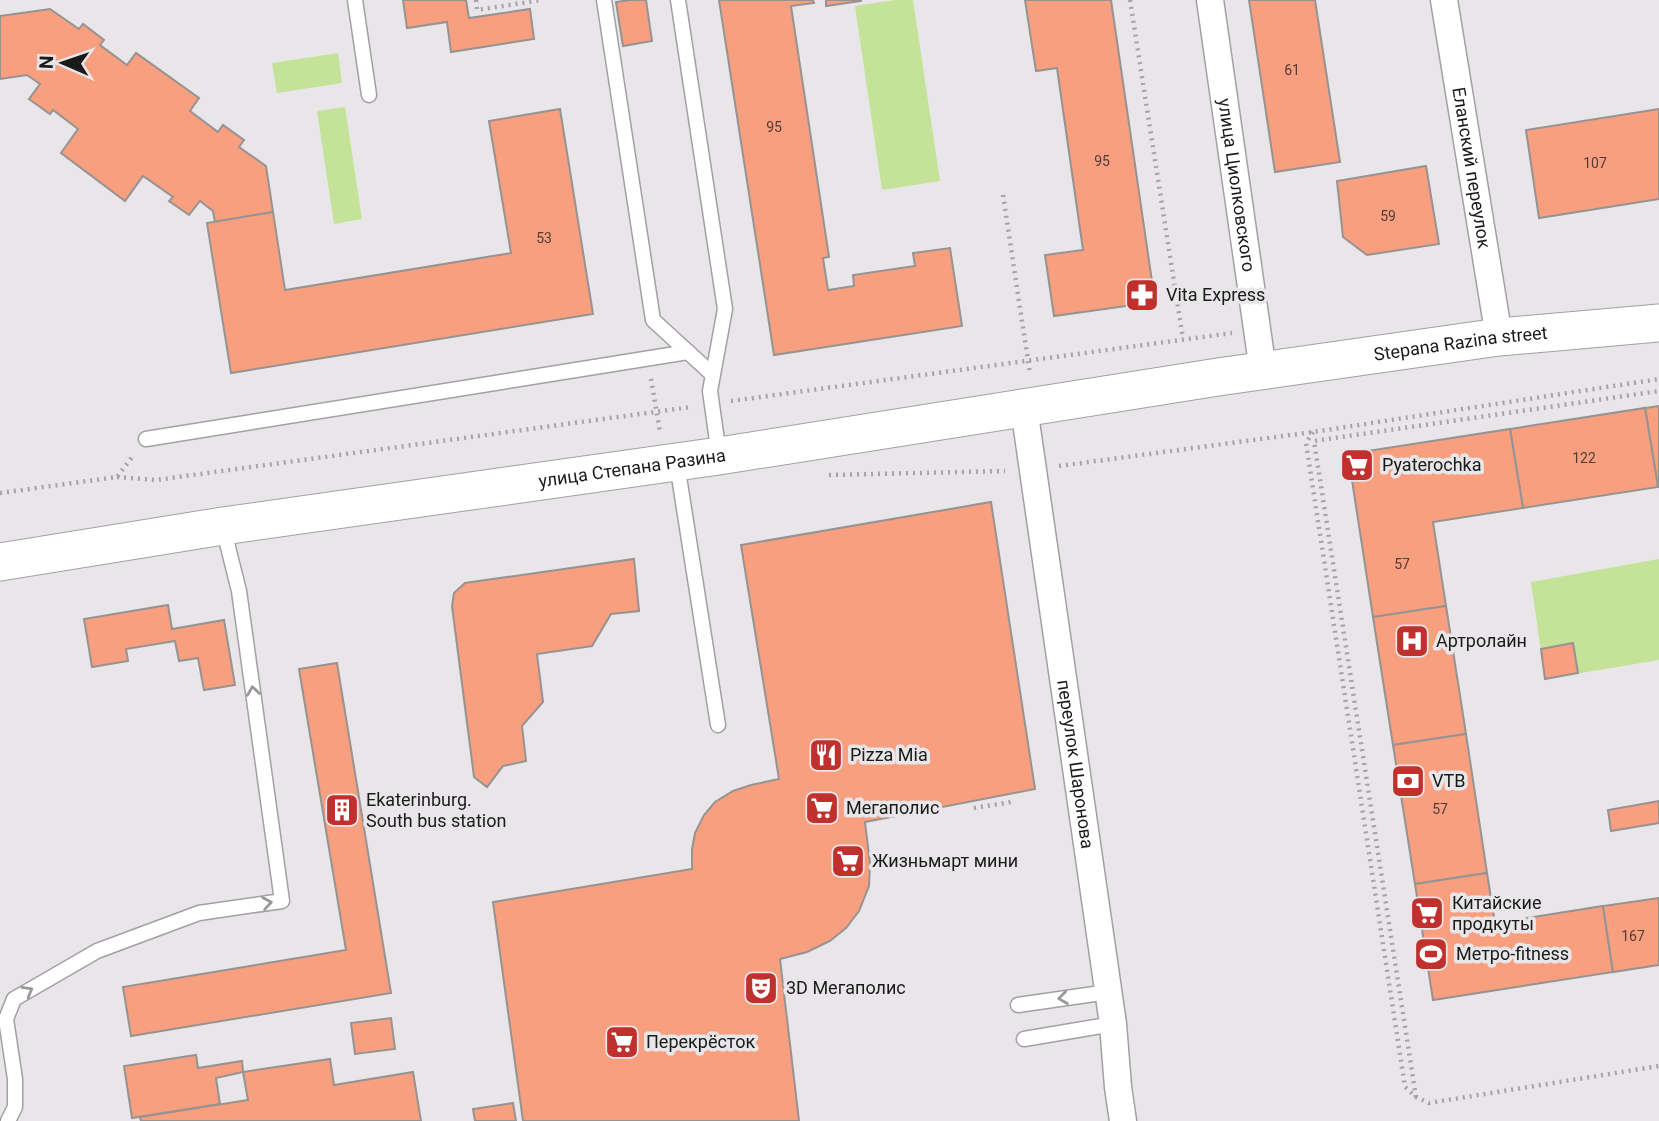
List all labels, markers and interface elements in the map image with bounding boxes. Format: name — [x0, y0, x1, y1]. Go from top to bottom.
north arrow — [28, 28, 98, 98]
text: N — [35, 55, 58, 70]
house number: 61 — [1284, 62, 1300, 78]
street label: Еланский переулок — [1448, 85, 1495, 250]
street label: улица Циолковского — [1214, 97, 1260, 273]
house number: 95 — [766, 119, 782, 135]
house number: 95 — [1094, 153, 1110, 169]
house number: 107 — [1583, 155, 1607, 171]
house number: 59 — [1380, 208, 1396, 224]
house number: 53 — [536, 230, 552, 246]
pharmacy icon: Vita Express — [1123, 276, 1161, 314]
place label: Vita Express — [1166, 284, 1265, 305]
street label: Stepana Razina street — [1372, 322, 1548, 365]
street label: улица Степана Разина — [537, 444, 727, 491]
supermarket icon: Pyaterochka — [1338, 446, 1376, 484]
house number: 122 — [1572, 450, 1596, 466]
place label: Pyaterochka — [1382, 454, 1482, 475]
house number: 57 — [1394, 556, 1410, 572]
hospital icon: Артролайн — [1393, 622, 1431, 660]
place label: Артролайн — [1436, 630, 1527, 651]
street label: переулок Шаронова — [1053, 678, 1099, 850]
one-way arrow — [245, 685, 260, 697]
restaurant icon: Pizza Mia — [807, 736, 845, 774]
place label: Pizza Mia — [850, 744, 928, 765]
bank icon: VTB — [1389, 762, 1427, 800]
place label: VTB — [1432, 770, 1465, 791]
place label: Ekaterinburg. South bus station — [366, 789, 506, 831]
supermarket icon: Мегаполис — [803, 789, 841, 827]
building icon: Ekaterinburg. South bus station — [323, 791, 361, 829]
place label: Мегаполис — [846, 797, 939, 818]
house number: 57 — [1432, 801, 1448, 817]
supermarket icon: Жизньмарт мини — [829, 842, 867, 880]
place label: Жизньмарт мини — [872, 850, 1018, 871]
place label: Китайские продкуты — [1452, 892, 1542, 934]
supermarket icon: Китайские продкуты — [1408, 894, 1446, 932]
one-way arrow — [261, 896, 272, 911]
house number: 167 — [1621, 928, 1645, 944]
sports icon: Метро-fitness — [1412, 935, 1450, 973]
place label: Метро-fitness — [1456, 943, 1569, 964]
theatre icon: 3D Мегаполис — [742, 969, 780, 1007]
place label: 3D Мегаполис — [786, 977, 906, 998]
one-way arrow — [20, 986, 33, 999]
one-way arrow — [1057, 990, 1069, 1005]
supermarket icon: Перекрёсток — [603, 1023, 641, 1061]
place label: Перекрёсток — [646, 1031, 755, 1052]

